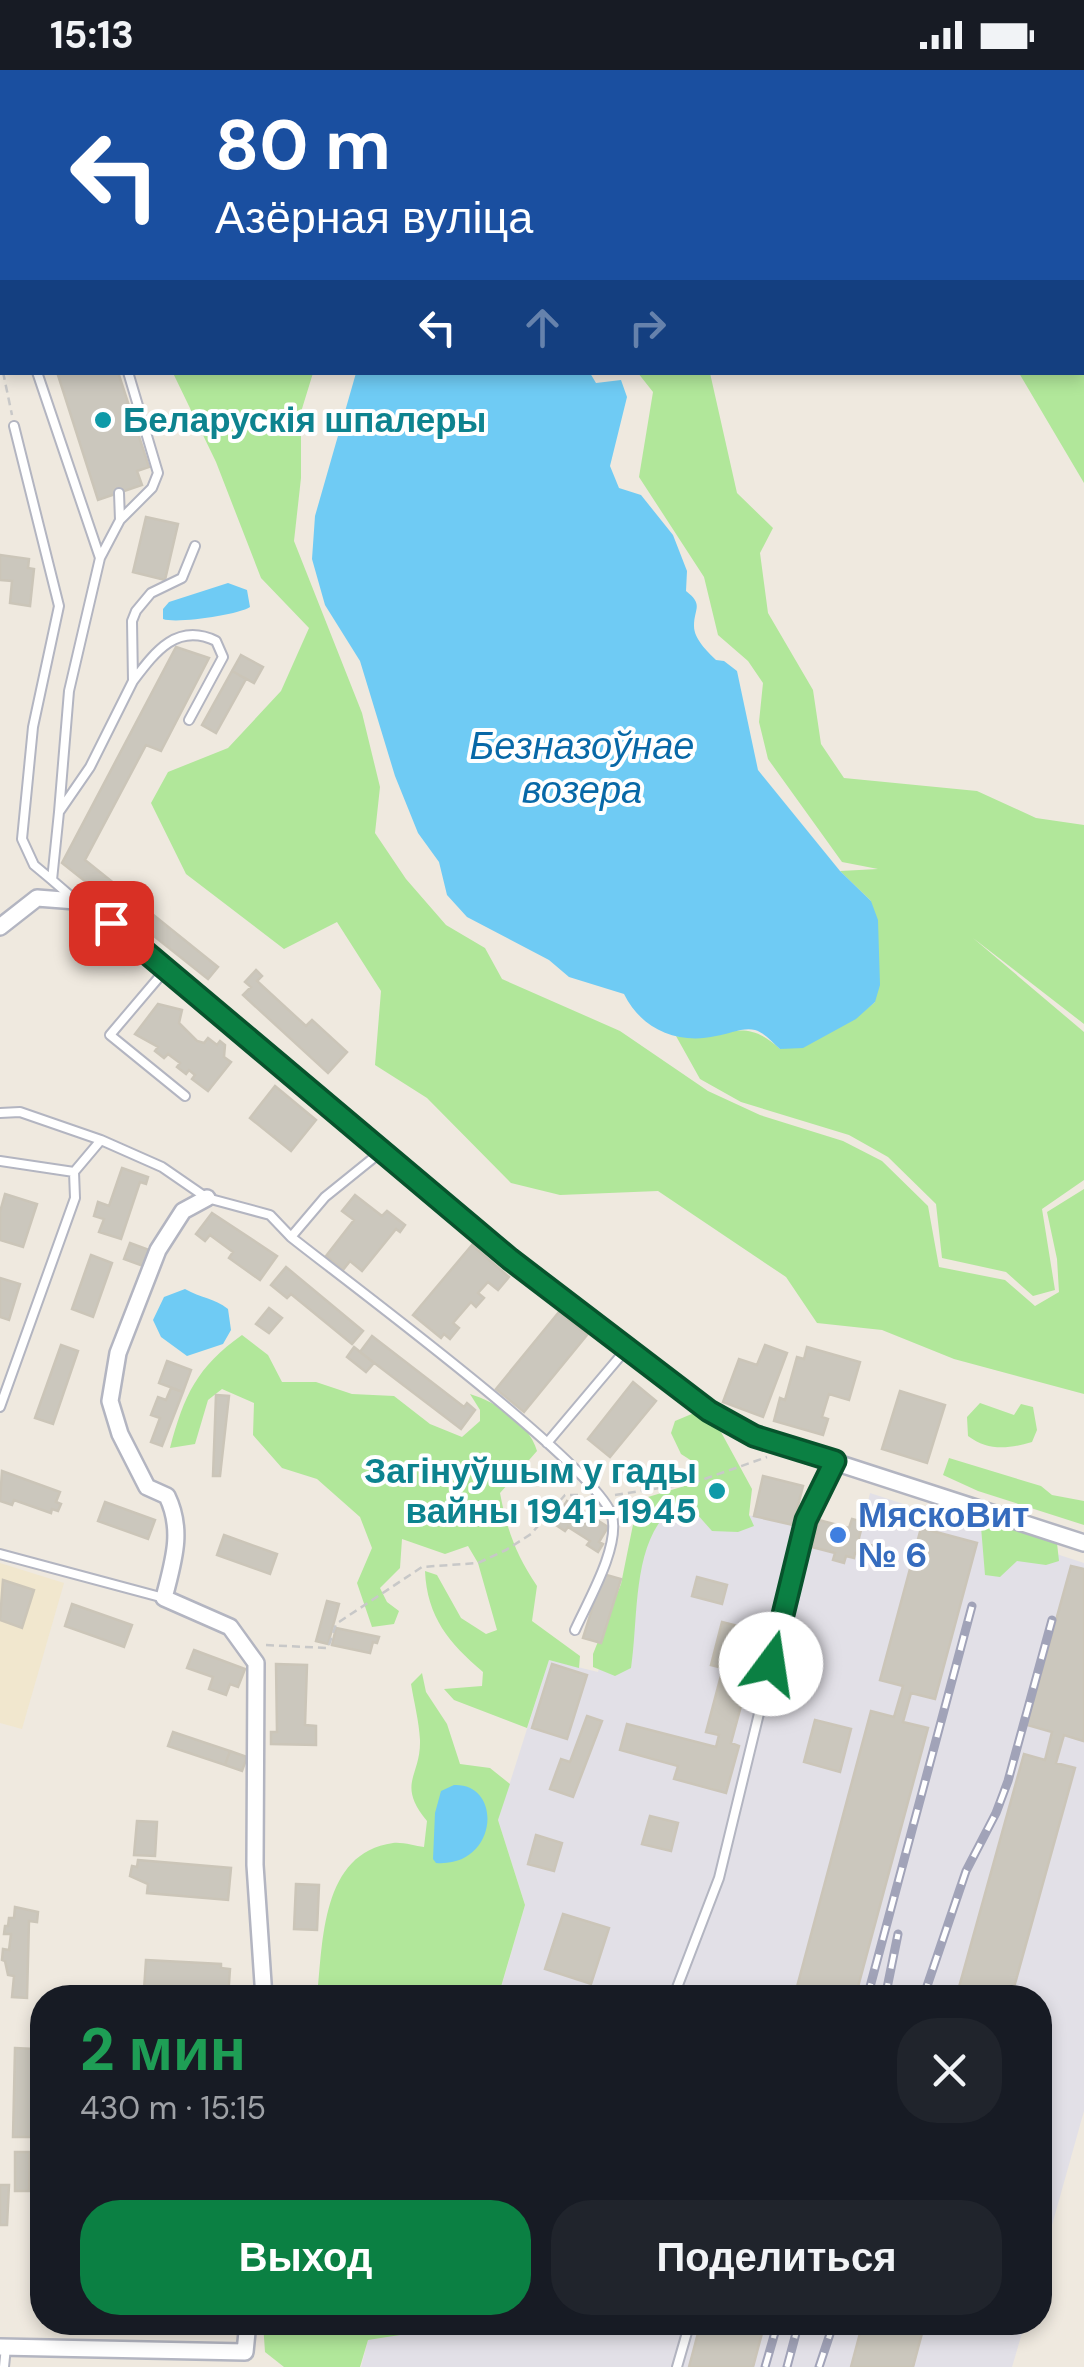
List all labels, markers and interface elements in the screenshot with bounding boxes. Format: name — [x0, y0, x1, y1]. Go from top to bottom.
text: 15:13 — [50, 10, 134, 60]
text: 80 m — [215, 100, 391, 191]
icon: left — [50, 110, 180, 240]
text: Азёрная вуліца — [215, 188, 533, 247]
icon: left — [410, 300, 465, 355]
icon: ahead — [515, 300, 570, 355]
icon: right — [620, 300, 675, 355]
place label: Беларускія шпалеры — [123, 397, 486, 443]
marker: Беларускія шпалеры — [92, 409, 114, 431]
water label: Безназоўнае возера — [470, 721, 694, 815]
pin — [69, 881, 154, 966]
icon: arrive — [84, 896, 139, 951]
place label: Загінуўшым у гады вайны 1941-1945 — [364, 1448, 697, 1534]
marker: Загінуўшым у гады вайны 1941-1945 — [706, 1480, 728, 1502]
place label: МяскоВит № 6 — [858, 1492, 1029, 1578]
marker: МяскоВит № 6 — [827, 1524, 849, 1546]
position arrow — [719, 1612, 823, 1716]
text: 2 мин — [80, 2010, 246, 2089]
button: close — [897, 2018, 1002, 2123]
text: 430 m · 15:15 — [80, 2087, 266, 2129]
button: Выход — [80, 2200, 531, 2315]
button: Поделиться — [551, 2200, 1002, 2315]

